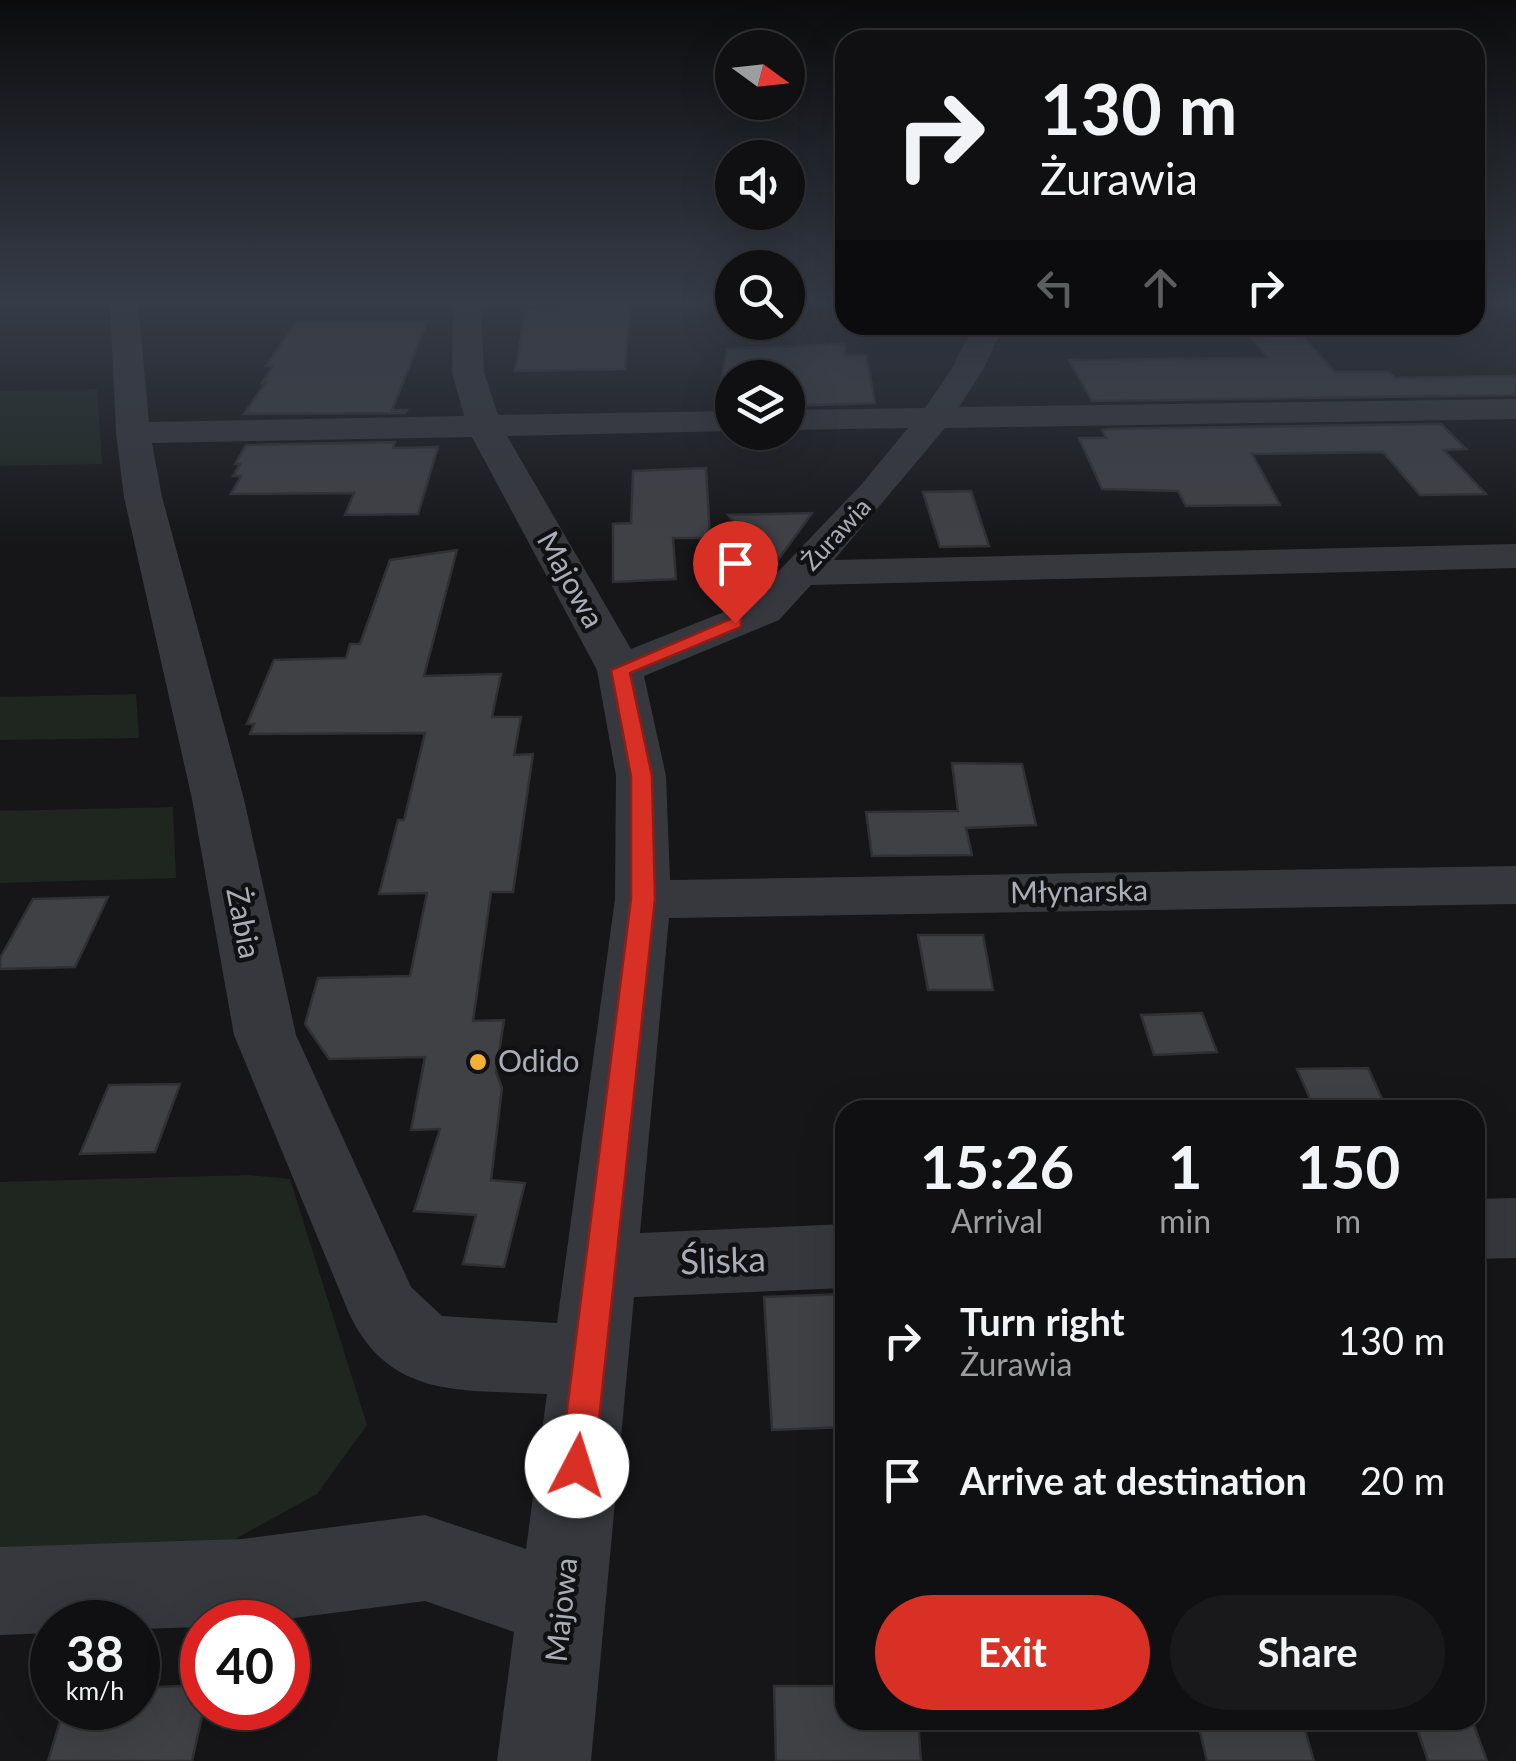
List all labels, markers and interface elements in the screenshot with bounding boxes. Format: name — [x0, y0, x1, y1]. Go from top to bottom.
north arrow — [715, 30, 805, 120]
map controls — [715, 30, 805, 450]
text: 130 m — [1040, 66, 1237, 150]
icon: right — [875, 70, 1005, 200]
button: sound — [715, 140, 805, 230]
text: Żurawia — [1040, 151, 1198, 205]
button: search — [715, 250, 805, 340]
icon: left — [1028, 260, 1083, 315]
icon: ahead — [1133, 260, 1188, 315]
icon: right — [1238, 260, 1293, 315]
button: layers — [715, 360, 805, 450]
street label: Żurawia — [794, 491, 876, 576]
pin — [693, 521, 778, 624]
street label: Majowa — [531, 525, 613, 634]
icon: arrive — [708, 536, 763, 591]
street label: Młynarska — [1010, 871, 1148, 909]
street label: Żabia — [220, 884, 269, 961]
place label: Odido — [498, 1042, 580, 1078]
marker: Odido — [467, 1051, 489, 1073]
text: 15:26 — [920, 1130, 1074, 1202]
text: 1 — [1168, 1130, 1203, 1202]
text: 150 — [1296, 1130, 1400, 1202]
text: Arrival — [951, 1201, 1043, 1240]
text: min — [1159, 1201, 1211, 1240]
text: m — [1335, 1201, 1361, 1240]
street label: Śliska — [679, 1237, 766, 1281]
text: Turn right — [960, 1298, 1125, 1344]
icon: right — [875, 1313, 930, 1368]
text: 130 m — [1338, 1317, 1445, 1363]
text: Żurawia — [960, 1344, 1072, 1383]
position arrow — [525, 1414, 629, 1518]
icon: arrive — [875, 1453, 930, 1508]
text: Arrive at destination — [960, 1457, 1307, 1503]
text: 20 m — [1360, 1457, 1445, 1503]
street label: Majowa — [537, 1556, 583, 1664]
button: Exit — [875, 1595, 1150, 1710]
button: Share — [1170, 1595, 1445, 1710]
speed limit sign: 40 — [180, 1600, 310, 1730]
text: 38 — [66, 1623, 124, 1683]
text: km/h — [66, 1675, 124, 1705]

